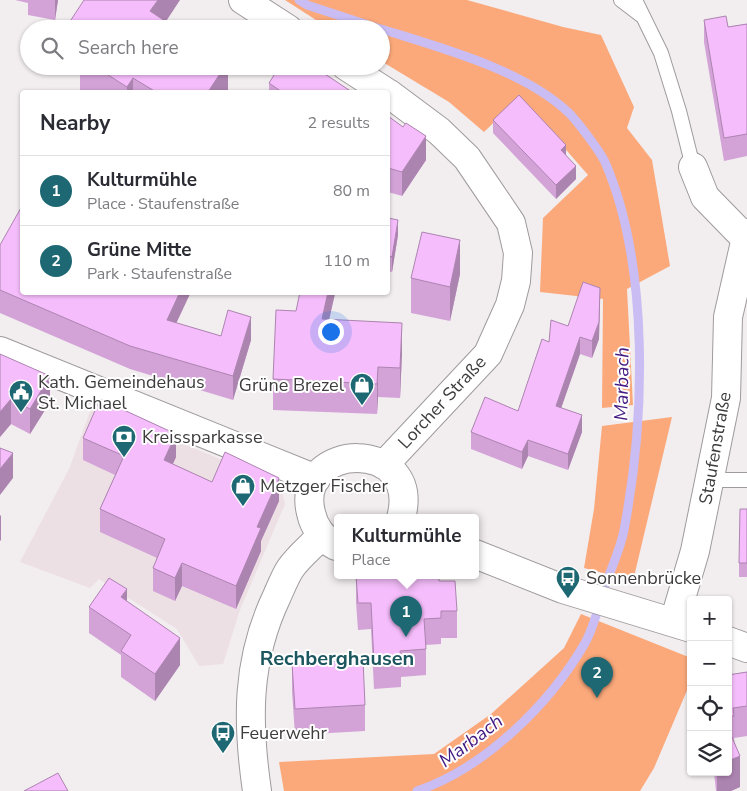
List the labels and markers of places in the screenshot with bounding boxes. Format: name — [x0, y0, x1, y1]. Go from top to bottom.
place label: Kath. Gemeindehaus St. Michael — [38, 370, 205, 415]
shop icon: Grüne Brezel — [349, 372, 375, 406]
place label: Grüne Brezel — [239, 373, 345, 397]
public building icon: Kath. Gemeindehaus St. Michael — [8, 379, 34, 413]
bank icon: Kreissparkasse — [111, 424, 137, 458]
place label: Kreissparkasse — [142, 425, 262, 449]
shop icon: Metzger Fischer — [230, 473, 256, 507]
place label: Metzger Fischer — [260, 474, 388, 498]
bus stop icon: Sonnenbrücke — [555, 565, 581, 599]
place label: Sonnenbrücke — [586, 566, 701, 590]
pin: 1 — [390, 596, 422, 637]
pin: 2 — [581, 657, 613, 698]
bus stop icon: Feuerwehr — [210, 720, 236, 754]
place label: Feuerwehr — [240, 721, 328, 745]

